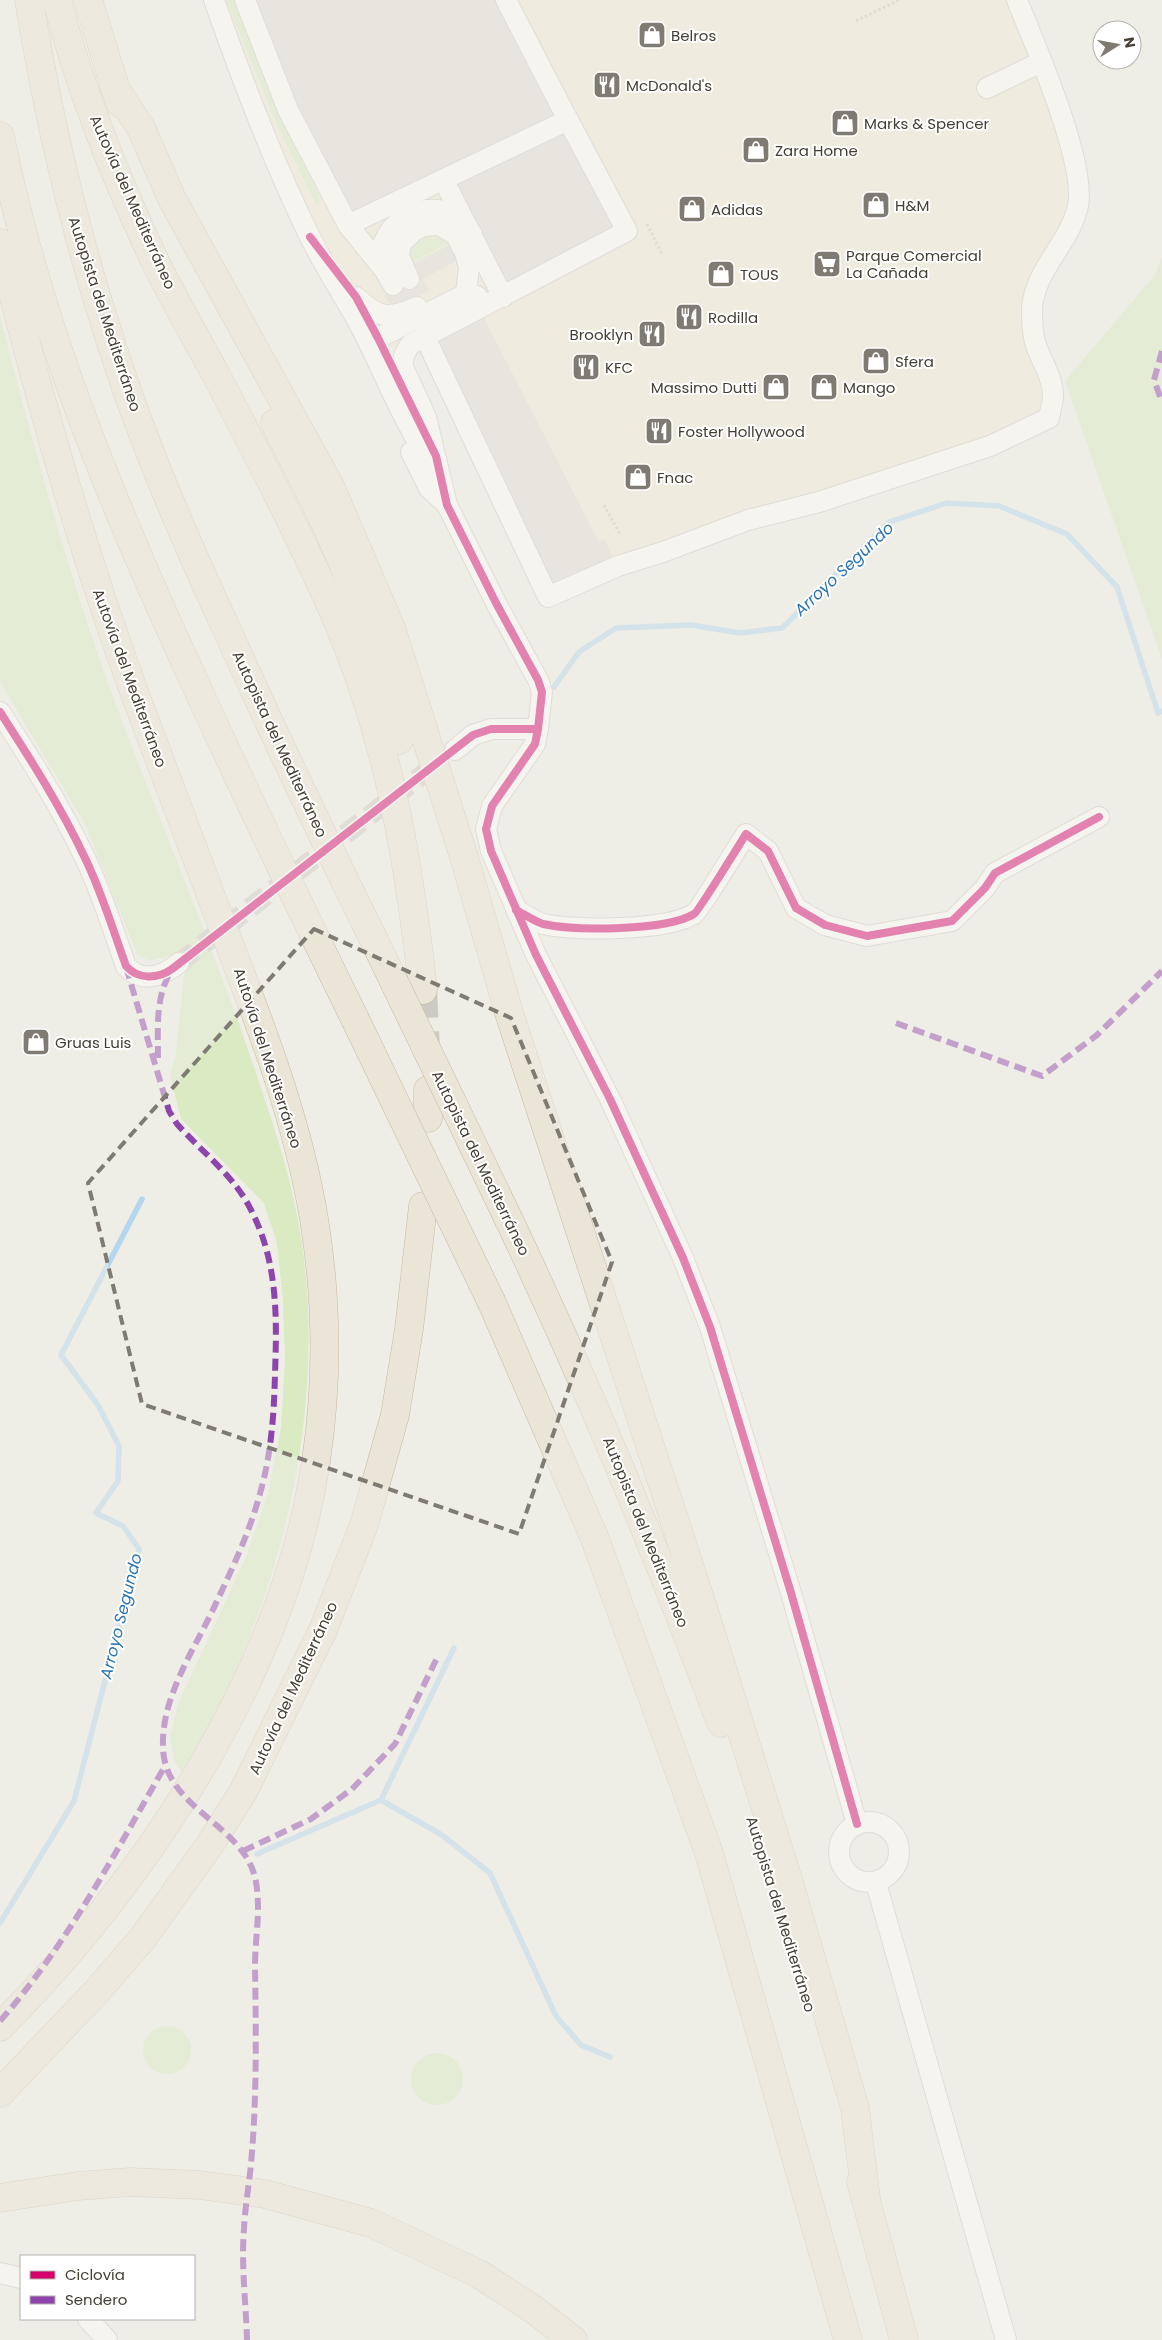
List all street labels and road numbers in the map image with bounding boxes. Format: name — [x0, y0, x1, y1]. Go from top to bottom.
street label: Autovía del Mediterráneo — [85, 111, 181, 293]
street label: Autopista del Mediterráneo — [64, 214, 146, 414]
street label: Autovía del Mediterráneo — [88, 586, 172, 770]
street label: Autopista del Mediterráneo — [227, 647, 333, 841]
street label: Autovía del Mediterráneo — [229, 965, 307, 1151]
street label: Autopista del Mediterráneo — [427, 1067, 535, 1259]
street label: Autopista del Mediterráneo — [598, 1434, 694, 1630]
street label: Autovía del Mediterráneo — [244, 1598, 342, 1778]
street label: Autopista del Mediterráneo — [741, 1813, 821, 2015]

